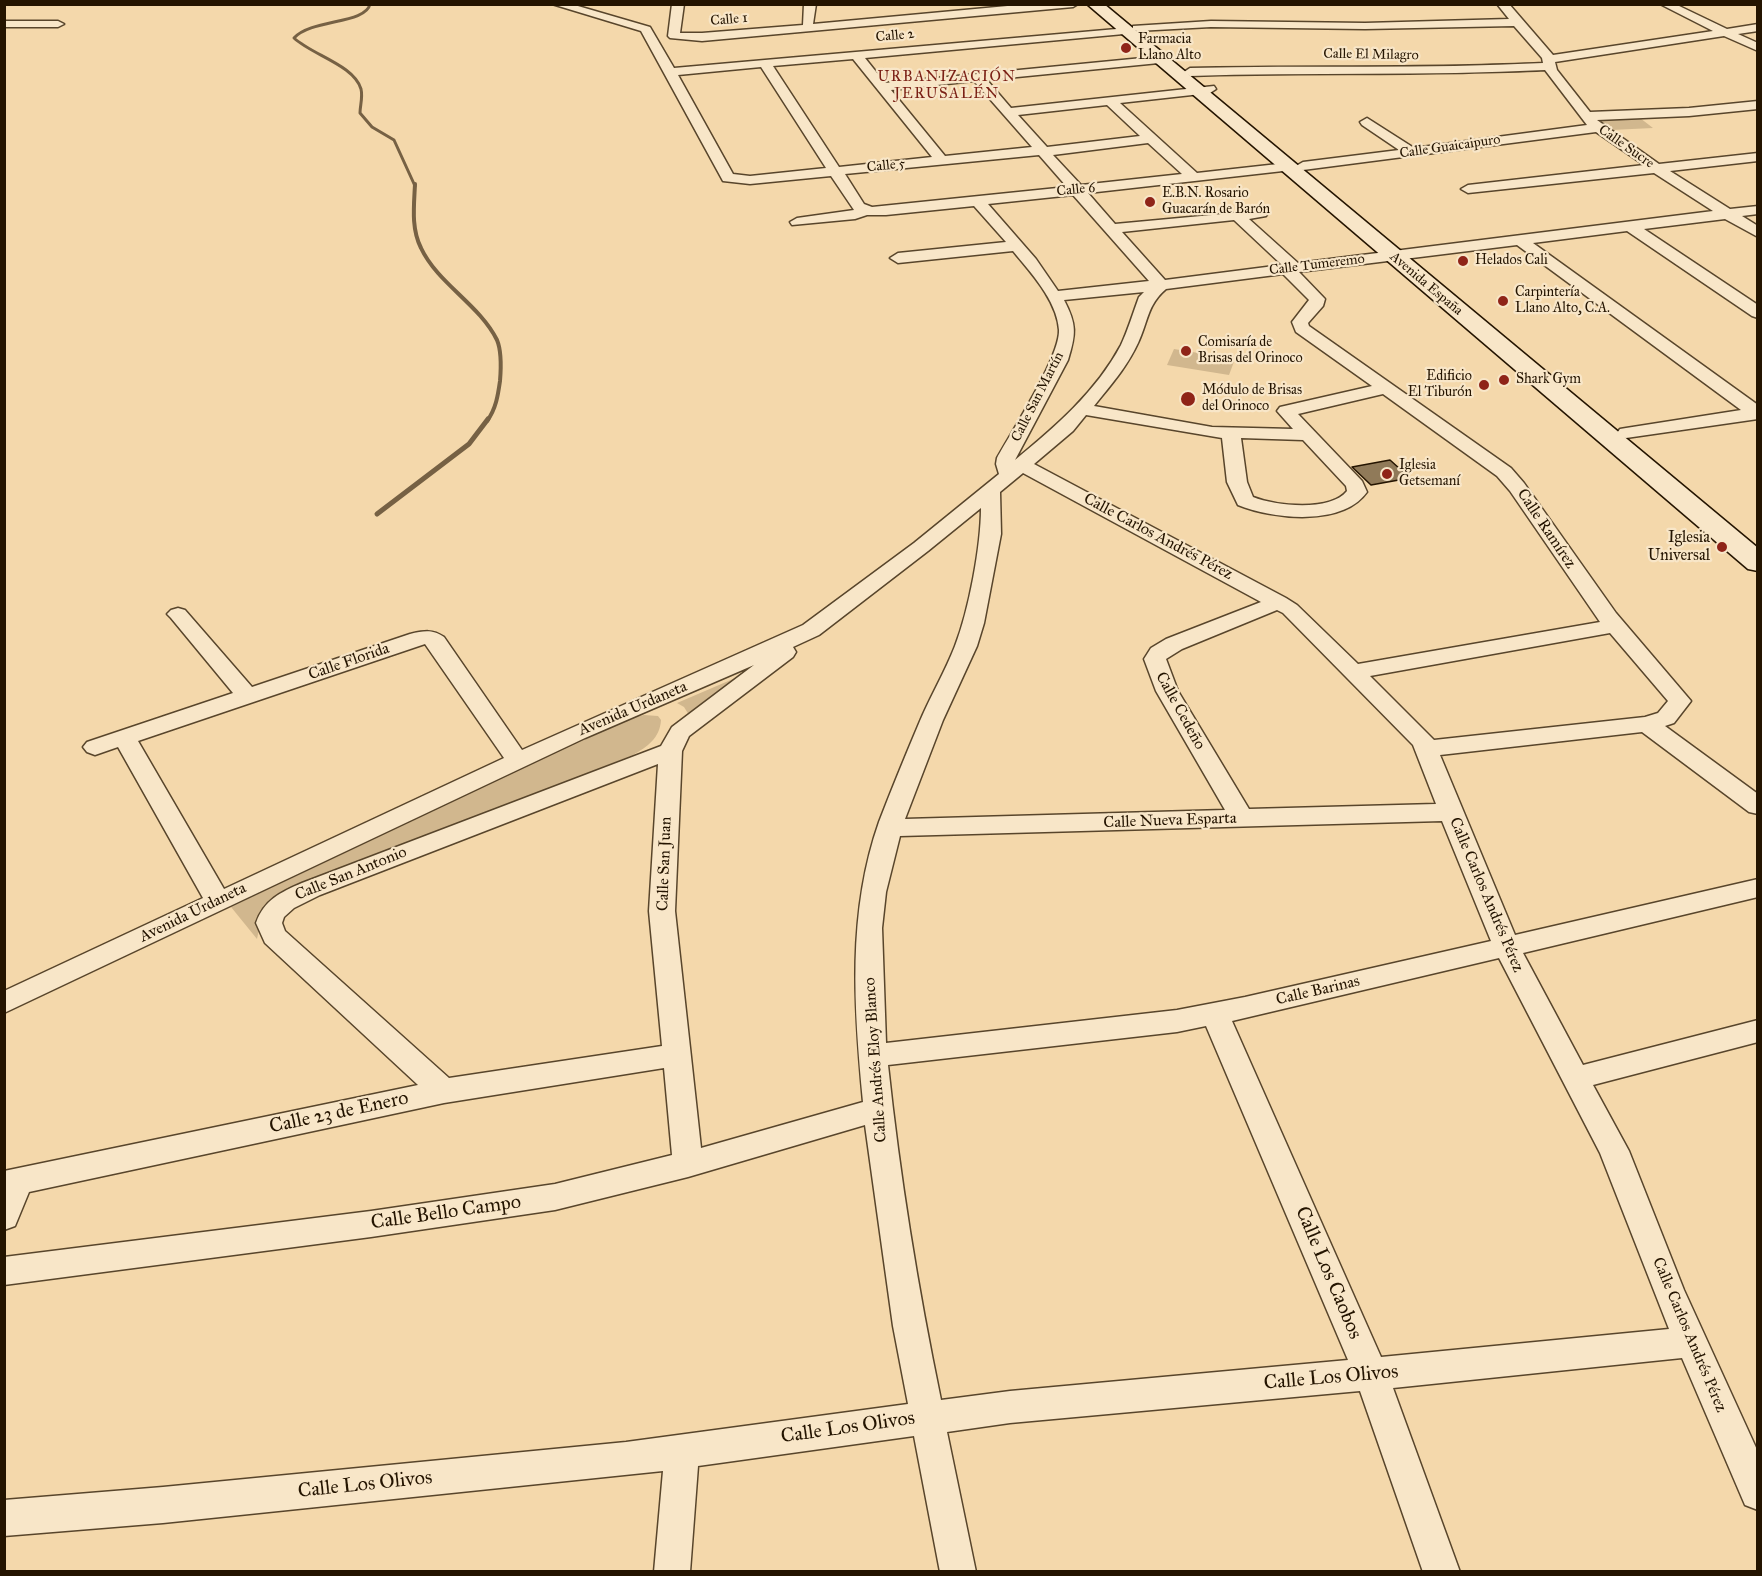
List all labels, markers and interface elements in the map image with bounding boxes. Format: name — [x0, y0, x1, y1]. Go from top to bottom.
street label: Calle 1 — [710, 10, 748, 30]
street label: Calle 2 — [875, 26, 915, 46]
place label: Farmacia Llano Alto — [1138, 32, 1201, 64]
marker: Farmacia Llano Alto — [1119, 41, 1133, 55]
street label: Calle El Milagro — [1323, 46, 1419, 64]
district label: URBANIZACIÓN JERUSALÉN — [877, 68, 1017, 103]
street label: Calle Sucre — [1595, 122, 1657, 172]
street label: Calle Guaicaipuro — [1398, 132, 1502, 162]
street label: Calle 5 — [866, 156, 906, 176]
street label: Calle 6 — [1056, 180, 1096, 200]
place label: E.B.N. Rosario Guacarán de Barón — [1162, 186, 1270, 219]
marker: E.B.N. Rosario Guacarán de Barón — [1143, 195, 1157, 209]
street label: Avenida España — [1386, 249, 1466, 319]
street label: Calle Tumeremo — [1268, 251, 1366, 279]
place label: Helados Cali — [1475, 253, 1548, 269]
marker: Helados Cali — [1456, 254, 1470, 268]
place label: Carpintería Llano Alto, C.A. — [1515, 285, 1610, 318]
marker: Carpintería Llano Alto, C.A. — [1496, 294, 1510, 308]
place label: Comisaría de Brisas del Orinoco — [1198, 335, 1303, 368]
marker: Comisaría de Brisas del Orinoco — [1179, 344, 1193, 358]
street label: Calle San Martín — [1008, 349, 1068, 445]
place label: Edificio El Tiburón — [1408, 369, 1472, 402]
place label: Shark Gym — [1516, 372, 1581, 388]
marker: Shark Gym — [1497, 373, 1511, 387]
marker: Edificio El Tiburón — [1477, 378, 1491, 392]
place label: Módulo de Brisas del Orinoco — [1202, 383, 1302, 416]
marker: Módulo de Brisas del Orinoco — [1179, 390, 1197, 408]
place label: Iglesia Getsemaní — [1399, 458, 1460, 490]
marker: Iglesia Getsemaní — [1380, 467, 1394, 481]
street label: Calle Ramírez — [1512, 485, 1580, 573]
street label: Calle Carlos Andrés Pérez — [1080, 489, 1236, 585]
place label: Iglesia Universal — [1648, 528, 1710, 566]
marker: Iglesia Universal — [1715, 540, 1729, 554]
street label: Calle Florida — [306, 639, 392, 685]
street label: Calle Cedeño — [1151, 669, 1209, 753]
street label: Avenida Urdaneta — [576, 677, 690, 741]
street label: Calle Nueva Esparta — [1103, 809, 1237, 833]
street label: Calle Carlos Andrés Pérez — [1445, 815, 1527, 975]
street label: Calle San Juan — [654, 816, 676, 912]
street label: Calle San Antonio — [292, 843, 410, 905]
street label: Avenida Urdaneta — [137, 879, 249, 947]
street label: Calle Barinas — [1274, 972, 1362, 1010]
street label: Calle Andrés Eloy Blanco — [861, 977, 891, 1143]
street label: Calle 23 de Enero — [267, 1087, 411, 1139]
street label: Calle Bello Campo — [369, 1191, 523, 1235]
street label: Calle Los Caobos — [1289, 1203, 1367, 1343]
street label: Calle Carlos Andrés Pérez — [1648, 1255, 1730, 1415]
street label: Calle Los Olivos — [1263, 1360, 1399, 1396]
street label: Calle Los Olivos — [779, 1407, 917, 1449]
street label: Calle Los Olivos — [297, 1466, 433, 1504]

